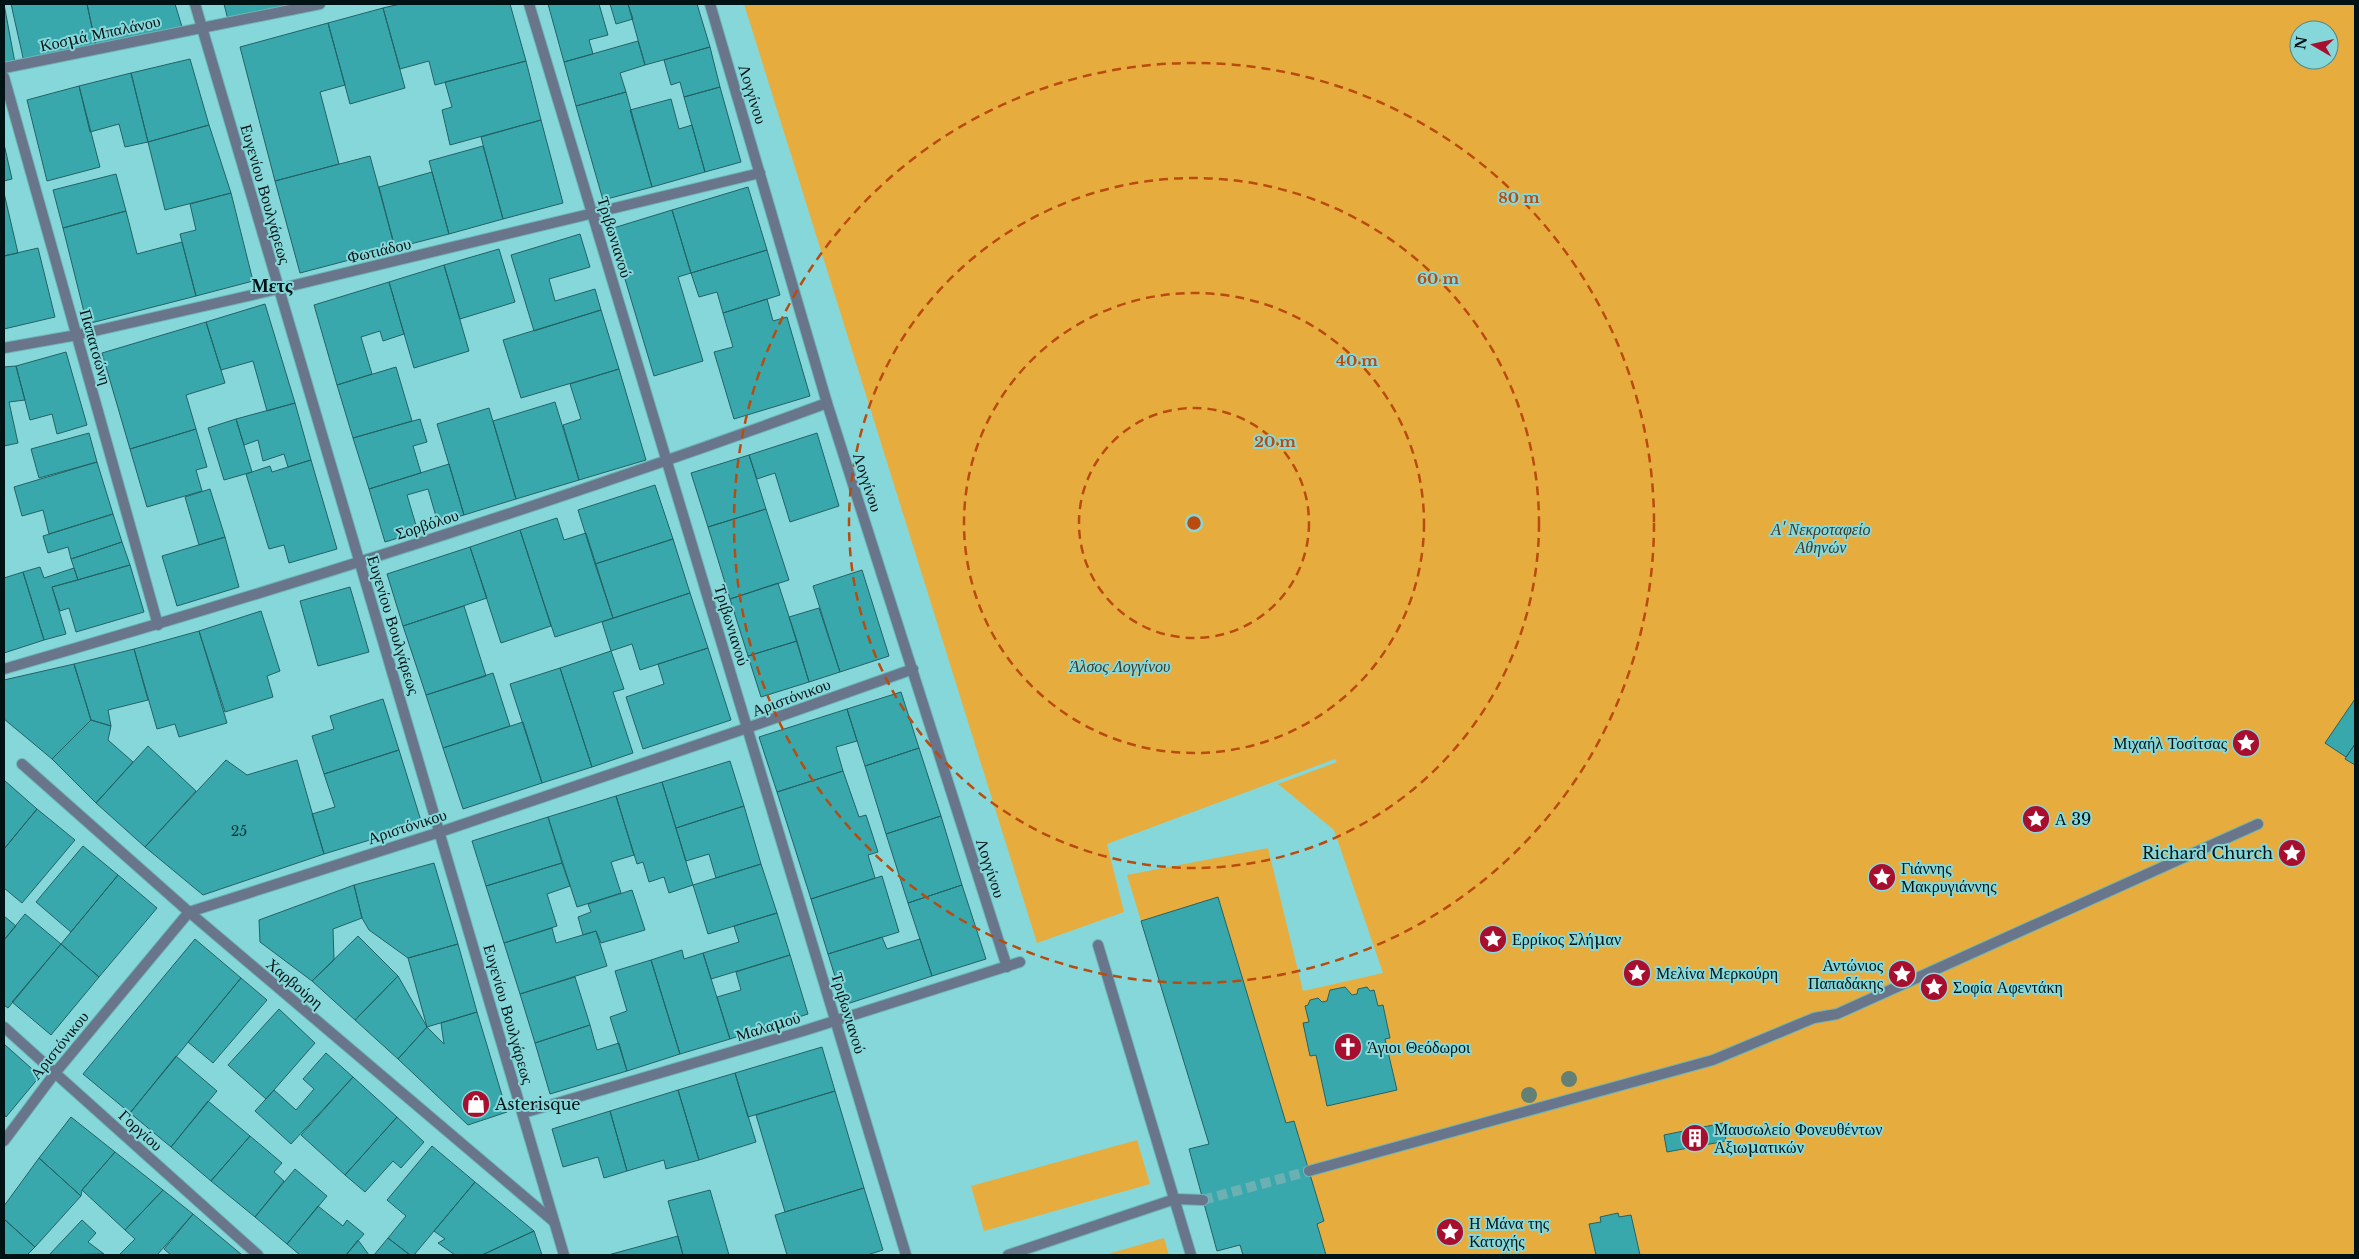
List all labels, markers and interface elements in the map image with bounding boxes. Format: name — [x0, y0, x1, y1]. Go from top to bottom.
street label: Κοσμά Μπαλάνου — [38, 10, 162, 56]
north arrow — [2289, 20, 2339, 70]
text: N — [2291, 35, 2311, 51]
street label: Λογγίνου — [734, 62, 772, 126]
street label: Ευγενίου Βουλγάρεως — [236, 122, 296, 267]
text: 80 m — [1498, 188, 1540, 207]
street label: Τριβωνιανού — [593, 194, 637, 280]
street label: Φωτιάδου — [345, 233, 413, 267]
text: 60 m — [1417, 269, 1459, 288]
district label: Μετς — [252, 275, 293, 297]
street label: Παπατσώνη — [76, 307, 116, 387]
text: 40 m — [1336, 351, 1378, 370]
text: 20 m — [1254, 432, 1296, 451]
street label: Λογγίνου — [849, 450, 887, 514]
street label: Σορβόλου — [393, 504, 461, 544]
centre of rings — [1185, 514, 1203, 532]
park label: Α' Νεκροταφείο Αθηνών — [1770, 519, 1871, 557]
street label: Ευγενίου Βουλγάρεως — [363, 553, 425, 698]
street label: Τριβωνιανού — [710, 582, 754, 668]
park label: Άλσος Λογγίνου — [1069, 656, 1170, 676]
street label: Αριστόνικου — [749, 674, 833, 720]
place icon: Μιχαήλ Τοσίτσας — [2231, 728, 2261, 758]
place label: Μιχαήλ Τοσίτσας — [2113, 733, 2228, 753]
street label: Αριστόνικου — [365, 804, 449, 848]
place icon: Α 39 — [2021, 804, 2051, 834]
place label: Α 39 — [2055, 809, 2091, 829]
house number: 25 — [231, 822, 247, 840]
street label: Λογγίνου — [972, 836, 1010, 900]
place icon: Richard Church — [2277, 838, 2307, 868]
place label: Richard Church — [2142, 843, 2273, 863]
place label: Γιάννης Μακρυγιάννης — [1901, 858, 1997, 896]
place icon: Γιάννης Μακρυγιάννης — [1867, 862, 1897, 892]
place icon: Ερρίκος Σλήμαν — [1478, 924, 1508, 954]
place label: Ερρίκος Σλήμαν — [1512, 929, 1621, 949]
street label: Ευγενίου Βουλγάρεως — [479, 942, 539, 1087]
street label: Χαρβούρη — [262, 953, 328, 1013]
place label: Αντώνιος Παπαδάκης — [1808, 955, 1884, 993]
place icon: Μελίνα Μερκούρη — [1622, 958, 1652, 988]
place icon: Αντώνιος Παπαδάκης — [1887, 959, 1917, 989]
place label: Μελίνα Μερκούρη — [1656, 963, 1778, 983]
street label: Τριβωνιανού — [827, 970, 871, 1056]
place icon: Σοφία Αφεντάκη — [1919, 972, 1949, 1002]
place label: Σοφία Αφεντάκη — [1953, 977, 2063, 997]
street label: Αριστόνικου — [25, 1007, 93, 1083]
street label: Μαλαμού — [733, 1007, 803, 1045]
church icon: Άγιοι Θεόδωροι — [1333, 1032, 1363, 1062]
place label: Άγιοι Θεόδωροι — [1367, 1037, 1471, 1057]
shop icon: Asterisque — [461, 1089, 491, 1119]
place label: Asterisque — [494, 1094, 581, 1114]
street label: Γοργίου — [115, 1105, 167, 1155]
place label: Μαυσωλείο Φονευθέντων Αξιωματικών — [1714, 1119, 1882, 1157]
building icon: Μαυσωλείο Φονευθέντων Αξιωματικών — [1680, 1123, 1710, 1153]
place label: Η Μάνα της Κατοχής — [1469, 1213, 1550, 1251]
place icon: Η Μάνα της Κατοχής — [1435, 1217, 1465, 1247]

